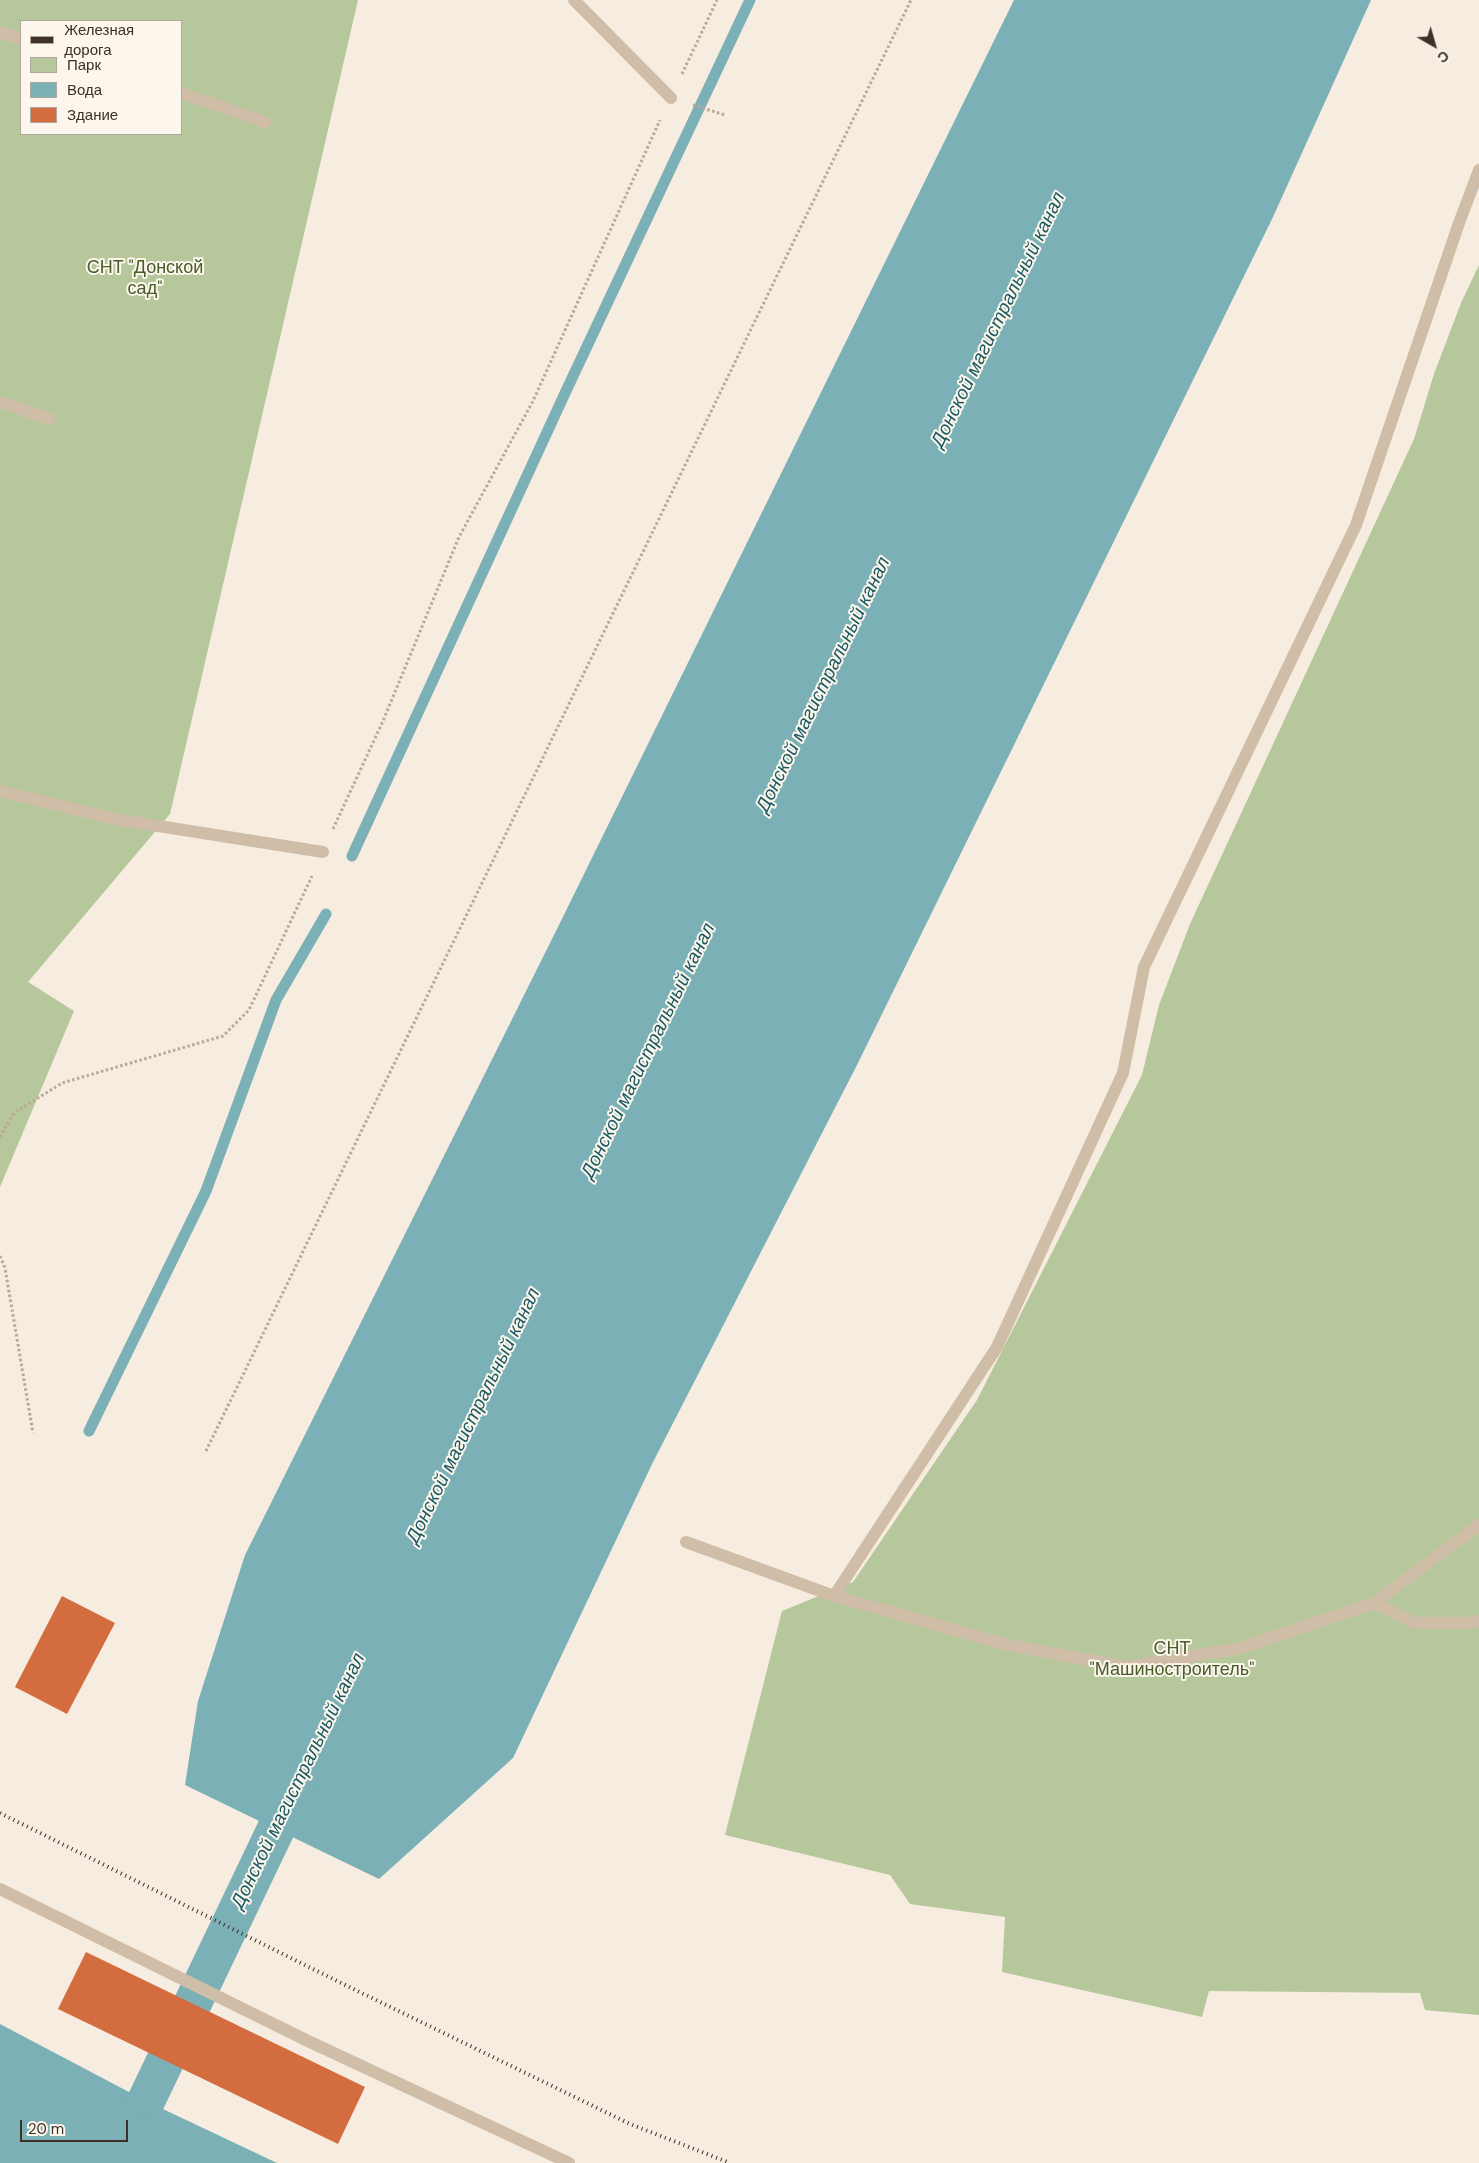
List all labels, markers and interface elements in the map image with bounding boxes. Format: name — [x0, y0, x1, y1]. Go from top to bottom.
legend — [20, 20, 182, 135]
text: Железная дорога — [64, 20, 134, 60]
north arrow — [1409, 20, 1459, 70]
text: С — [1434, 47, 1453, 67]
text: Парк — [67, 55, 101, 75]
text: Вода — [67, 80, 102, 100]
text: Здание — [67, 105, 118, 125]
water label: Донской магистральный канал — [927, 189, 1071, 451]
park label: СНТ "Донской сад" — [87, 257, 203, 300]
water label: Донской магистральный канал — [752, 554, 896, 816]
water label: Донской магистральный канал — [577, 920, 721, 1182]
water label: Донской магистральный канал — [402, 1285, 546, 1547]
park label: СНТ "Машиностроитель" — [1090, 1638, 1254, 1680]
water label: Донской магистральный канал — [227, 1650, 371, 1912]
scale bar — [22, 2110, 130, 2142]
text: 20 m — [28, 2119, 64, 2139]

